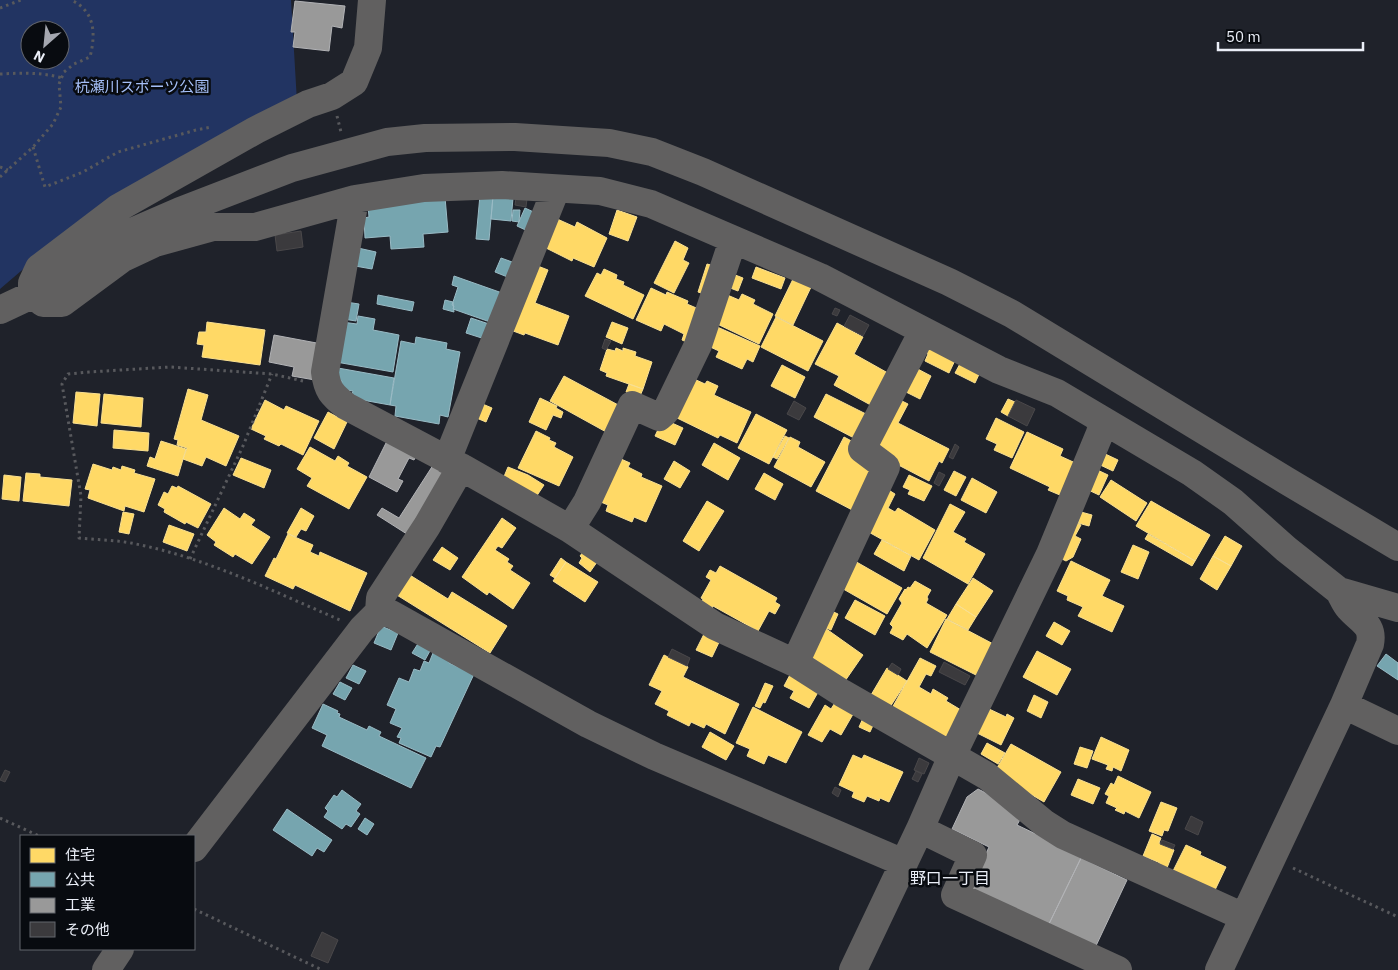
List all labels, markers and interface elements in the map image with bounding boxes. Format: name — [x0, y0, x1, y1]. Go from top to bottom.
north arrow — [20, 20, 70, 70]
scale bar — [1218, 20, 1363, 52]
text: 50 m — [1226, 27, 1261, 46]
text: N — [30, 46, 48, 67]
park label: 杭瀬川スポーツ公園 — [75, 77, 209, 96]
legend — [20, 835, 195, 950]
text: 住宅 — [65, 845, 95, 864]
district label: 野口一丁目 — [910, 868, 990, 888]
text: 公共 — [65, 870, 95, 889]
text: 工業 — [65, 895, 95, 914]
text: その他 — [65, 920, 110, 939]

